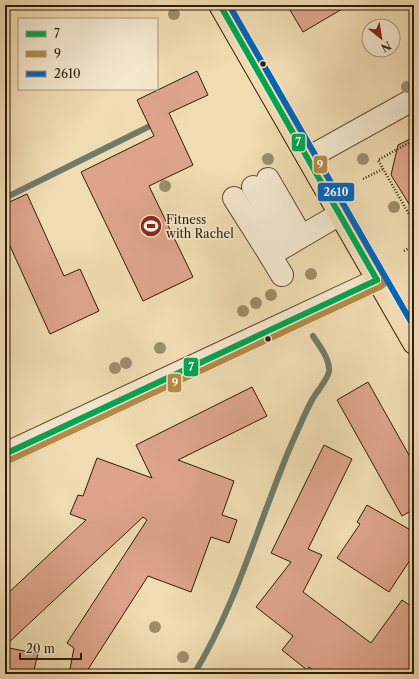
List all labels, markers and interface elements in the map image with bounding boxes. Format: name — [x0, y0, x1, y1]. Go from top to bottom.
legend — [18, 18, 158, 90]
north arrow — [361, 18, 401, 58]
text: 7 — [54, 26, 60, 41]
text: N — [378, 38, 394, 55]
text: 9 — [54, 46, 61, 61]
unlabelled marker — [258, 59, 268, 69]
text: 2610 — [54, 66, 81, 81]
line badge: 7 — [291, 133, 306, 152]
text: 7 — [295, 135, 301, 149]
line badge: 9 — [313, 155, 328, 174]
text: 9 — [317, 158, 324, 172]
line badge: 2610 — [317, 182, 355, 202]
text: 2610 — [324, 185, 348, 199]
place label: Fitness with Rachel — [165, 212, 234, 241]
sports icon: Fitness with Rachel — [138, 213, 164, 239]
unlabelled marker — [263, 334, 273, 344]
line badge: 7 — [183, 357, 199, 377]
text: 7 — [188, 360, 194, 374]
line badge: 9 — [167, 373, 182, 393]
text: 9 — [172, 376, 179, 390]
scale bar — [20, 635, 81, 661]
text: 20 m — [26, 641, 55, 656]

